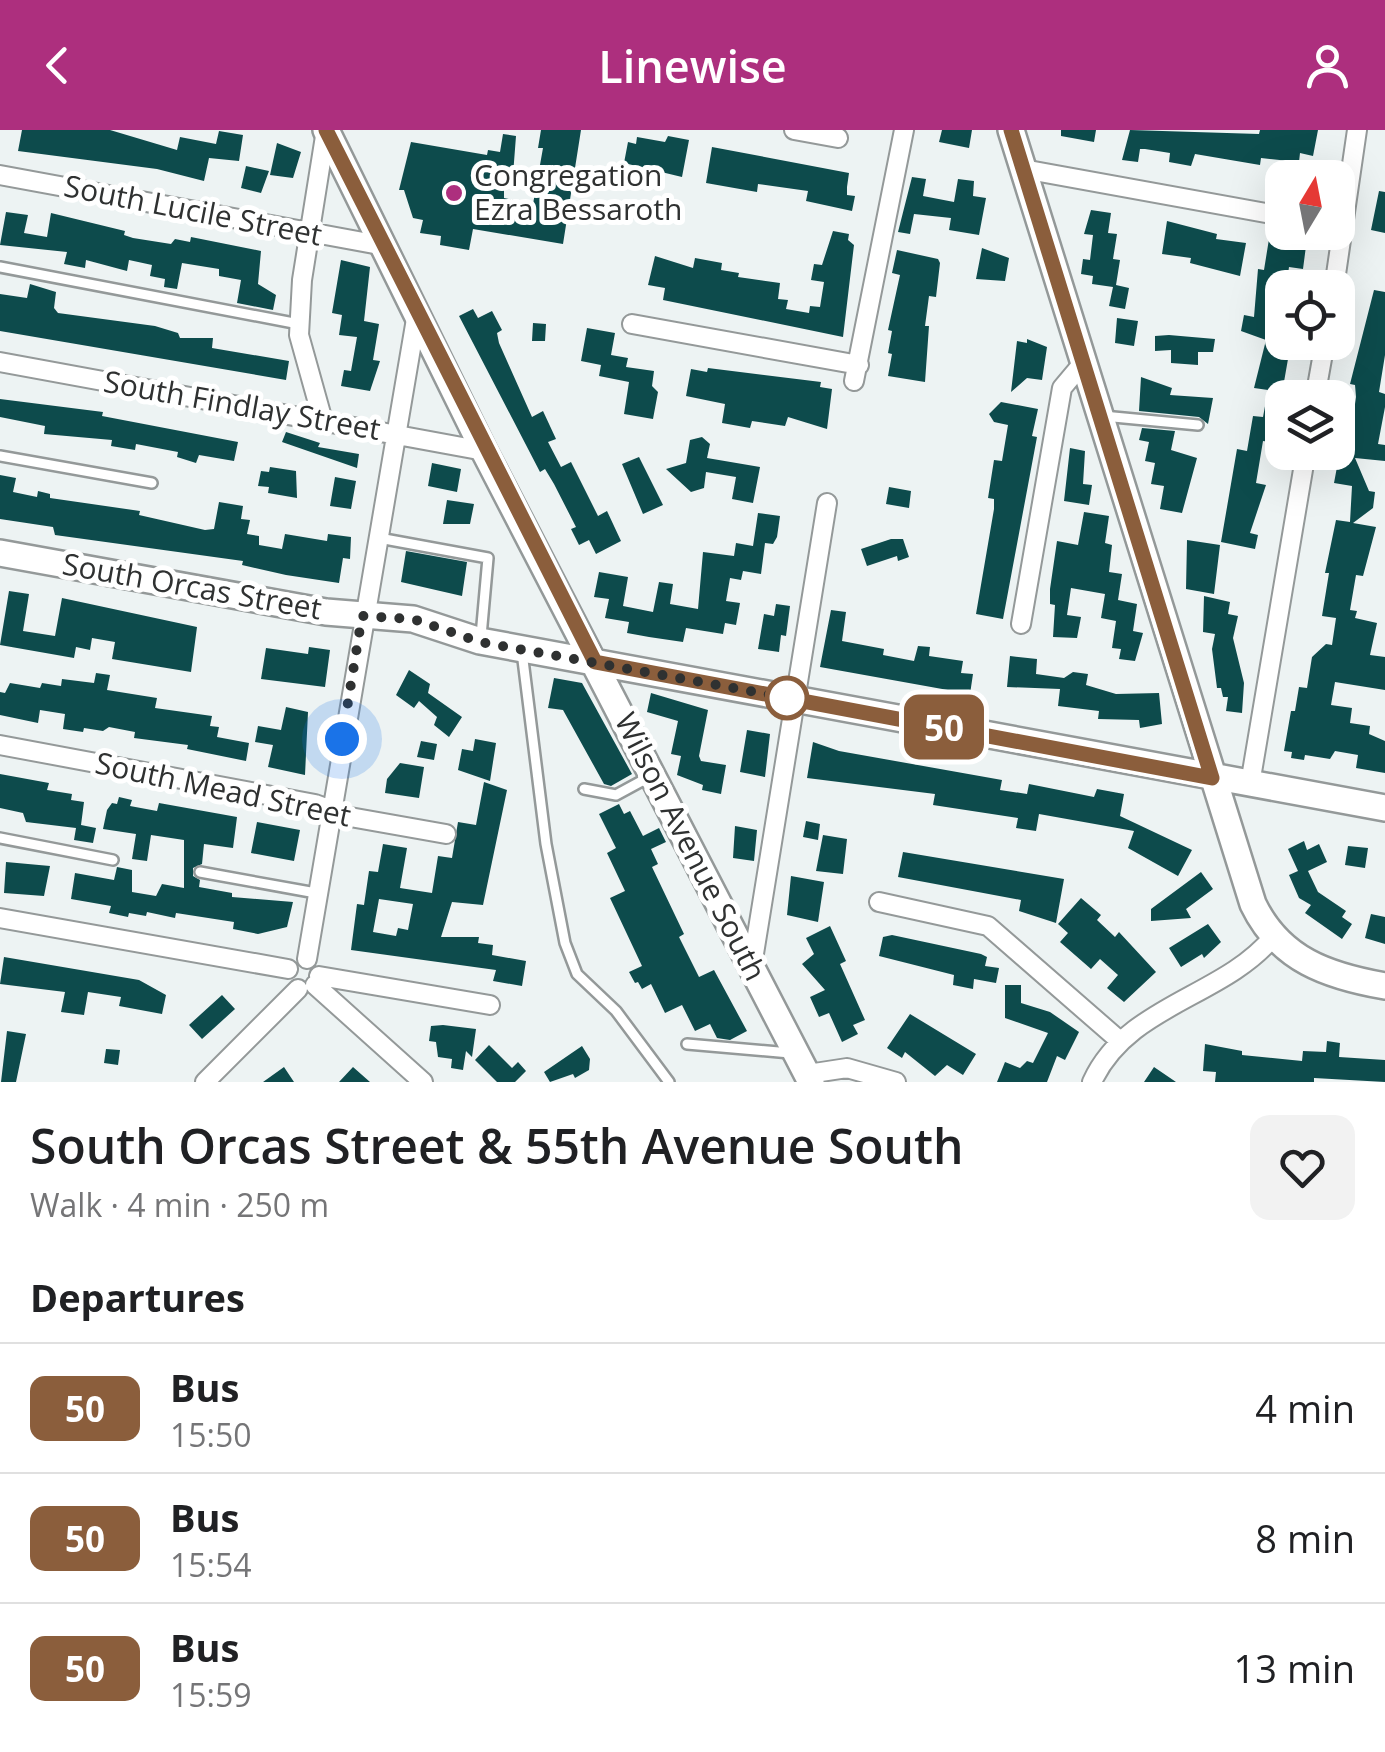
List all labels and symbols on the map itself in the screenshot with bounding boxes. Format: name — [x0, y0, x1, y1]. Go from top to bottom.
place label: Congregation Ezra Bessaroth — [474, 154, 682, 229]
north arrow — [1265, 160, 1355, 250]
street label: South Lucile Street — [61, 164, 326, 255]
marker: Congregation Ezra Bessaroth — [443, 182, 465, 204]
street label: South Findlay Street — [101, 360, 384, 449]
street label: South Orcas Street — [60, 543, 325, 628]
unlabelled marker — [766, 677, 808, 719]
line badge: 50 — [899, 694, 989, 760]
street label: Wilson Avenue South — [606, 705, 777, 987]
your location — [317, 714, 367, 764]
street label: South Mead Street — [92, 741, 355, 836]

